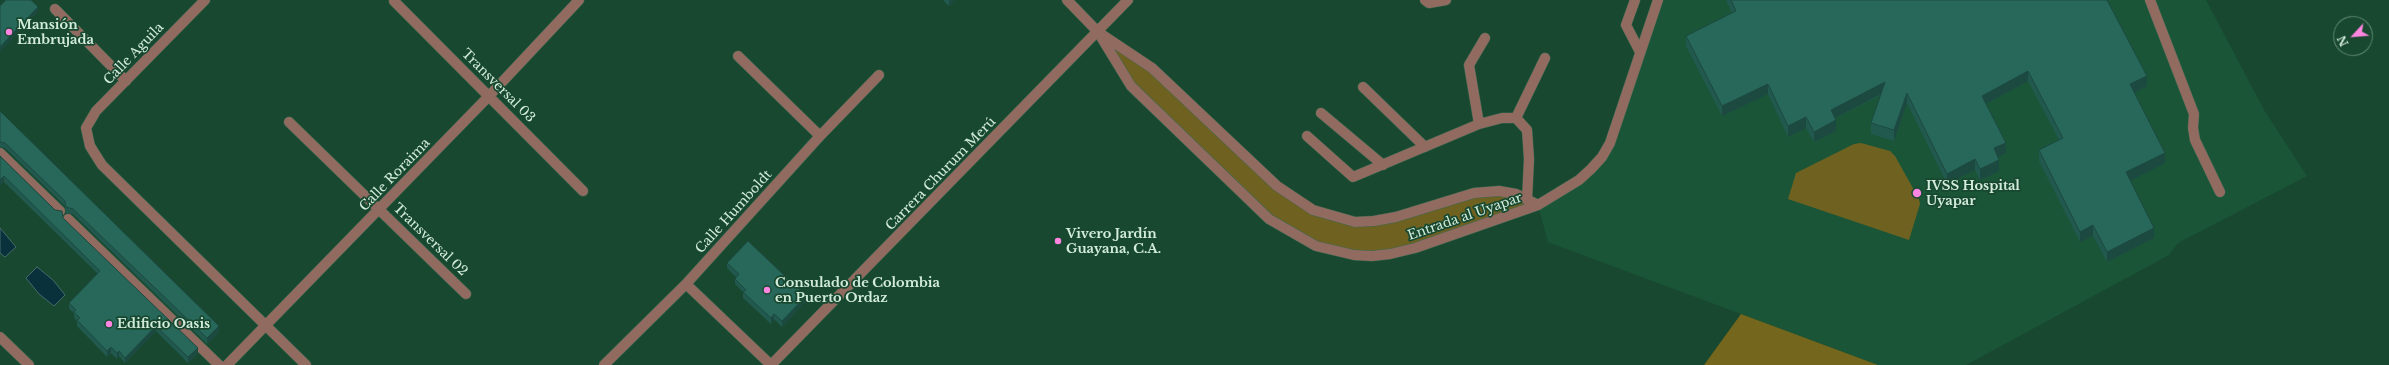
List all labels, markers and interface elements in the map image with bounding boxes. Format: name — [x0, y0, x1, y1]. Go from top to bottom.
north arrow — [2333, 16, 2373, 56]
place label: Mansión Embrujada — [17, 17, 94, 48]
street label: Calle Aguila — [101, 20, 167, 88]
marker: Mansión Embrujada — [4, 27, 14, 37]
text: N — [2335, 33, 2352, 49]
street label: Transversal 03 — [458, 46, 538, 126]
street label: Carrera Churum Merú — [883, 114, 999, 234]
street label: Calle Roraima — [356, 135, 434, 215]
street label: Calle Humboldt — [693, 167, 775, 257]
place label: IVSS Hospital Uyapar — [1926, 178, 2020, 209]
marker: IVSS Hospital Uyapar — [1911, 187, 1923, 199]
street label: Entrada al Uyapar — [1406, 190, 1524, 244]
street label: Transversal 02 — [390, 201, 470, 279]
place label: Vivero Jardín Guayana, C.A. — [1066, 226, 1161, 257]
marker: Vivero Jardín Guayana, C.A. — [1053, 236, 1063, 246]
place label: Consulado de Colombia en Puerto Ordaz — [775, 275, 940, 306]
marker: Consulado de Colombia en Puerto Ordaz — [762, 285, 772, 295]
place label: Edificio Oasis — [117, 316, 210, 332]
marker: Edificio Oasis — [104, 319, 114, 329]

